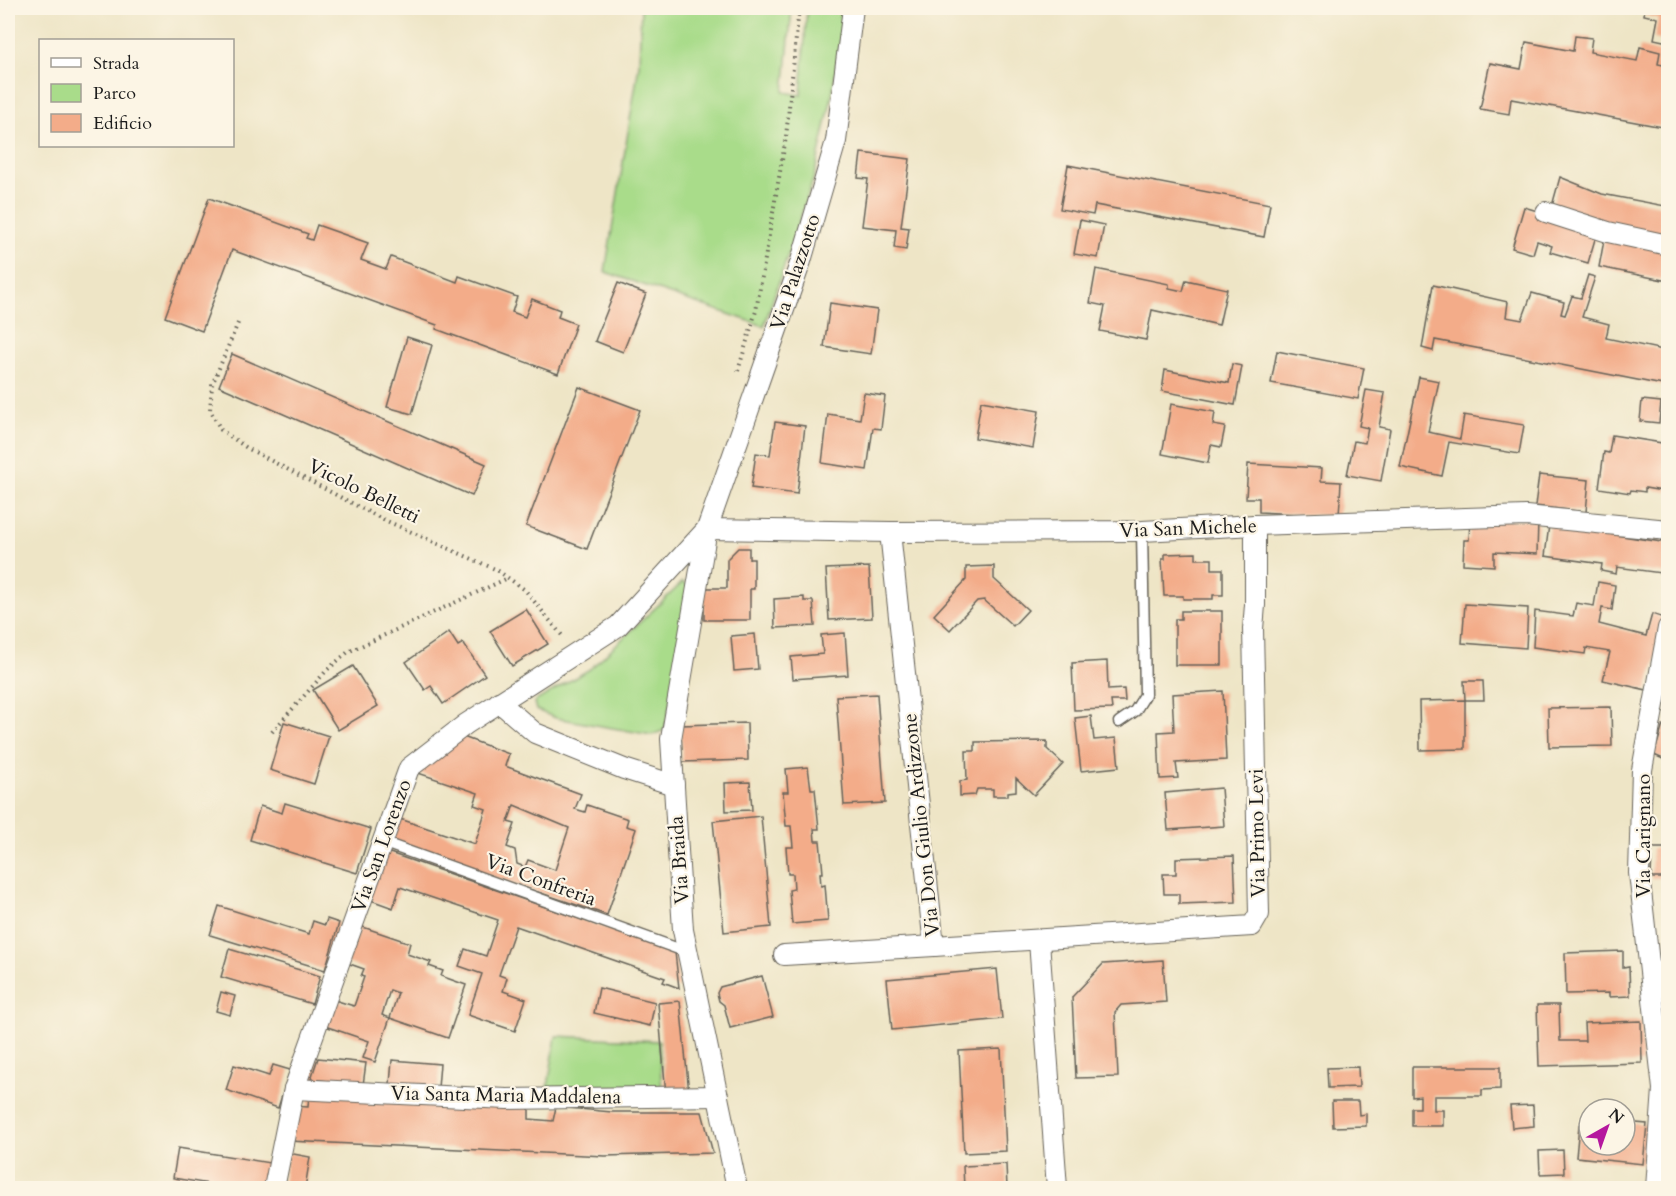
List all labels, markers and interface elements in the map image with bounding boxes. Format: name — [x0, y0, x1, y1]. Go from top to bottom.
legend — [39, 39, 234, 147]
text: Strada — [93, 51, 140, 76]
text: Parco — [93, 81, 136, 106]
text: Edificio — [93, 111, 152, 136]
street label: Via Palazzotto — [764, 210, 827, 334]
street label: Vicolo Belletti — [303, 452, 425, 530]
street label: Via San Michele — [1119, 512, 1257, 544]
street label: Via Don Giulio Ardizzone — [896, 712, 946, 938]
street label: Via Primo Levi — [1242, 768, 1272, 898]
street label: Via Carignano — [1630, 774, 1657, 898]
street label: Via San Lorenzo — [344, 775, 418, 916]
street label: Via Braida — [662, 814, 696, 905]
street label: Via Confreria — [482, 848, 600, 913]
street label: Via Santa Maria Maddalena — [390, 1079, 622, 1111]
north arrow — [1577, 1097, 1637, 1157]
text: N — [1604, 1103, 1628, 1129]

